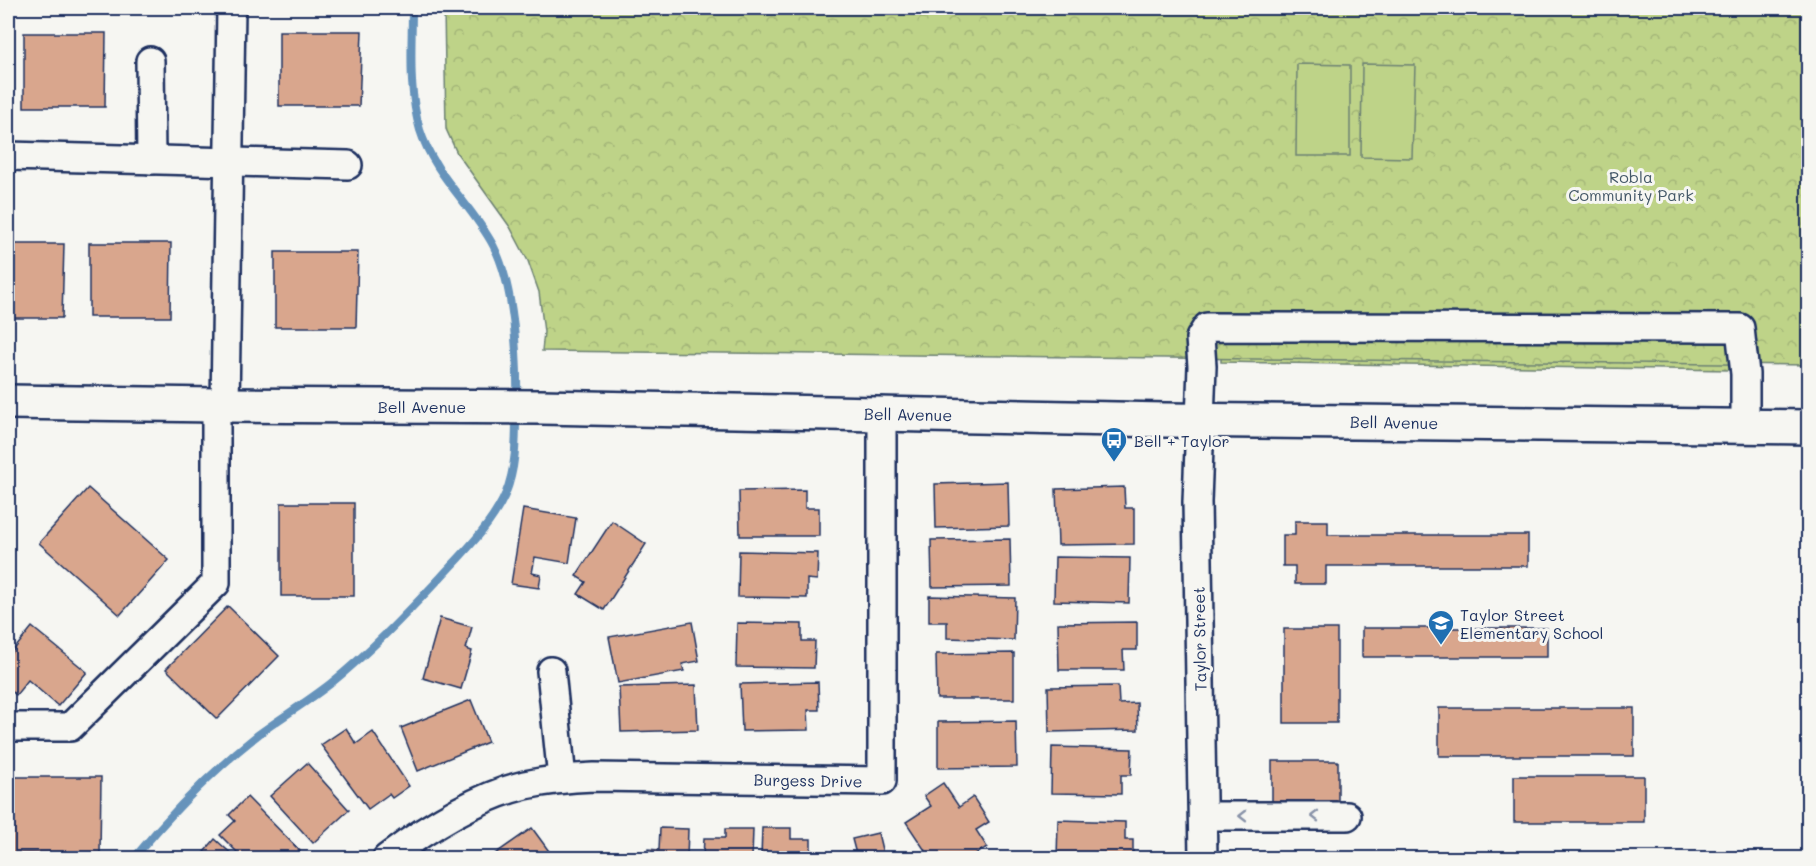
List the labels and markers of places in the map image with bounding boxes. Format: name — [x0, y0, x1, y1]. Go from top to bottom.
bus stop icon: Bell + Taylor — [1099, 425, 1129, 463]
place label: Bell + Taylor — [1134, 430, 1230, 451]
place label: Taylor Street Elementary School — [1460, 604, 1604, 643]
school or university icon: Taylor Street Elementary School — [1426, 608, 1456, 646]

